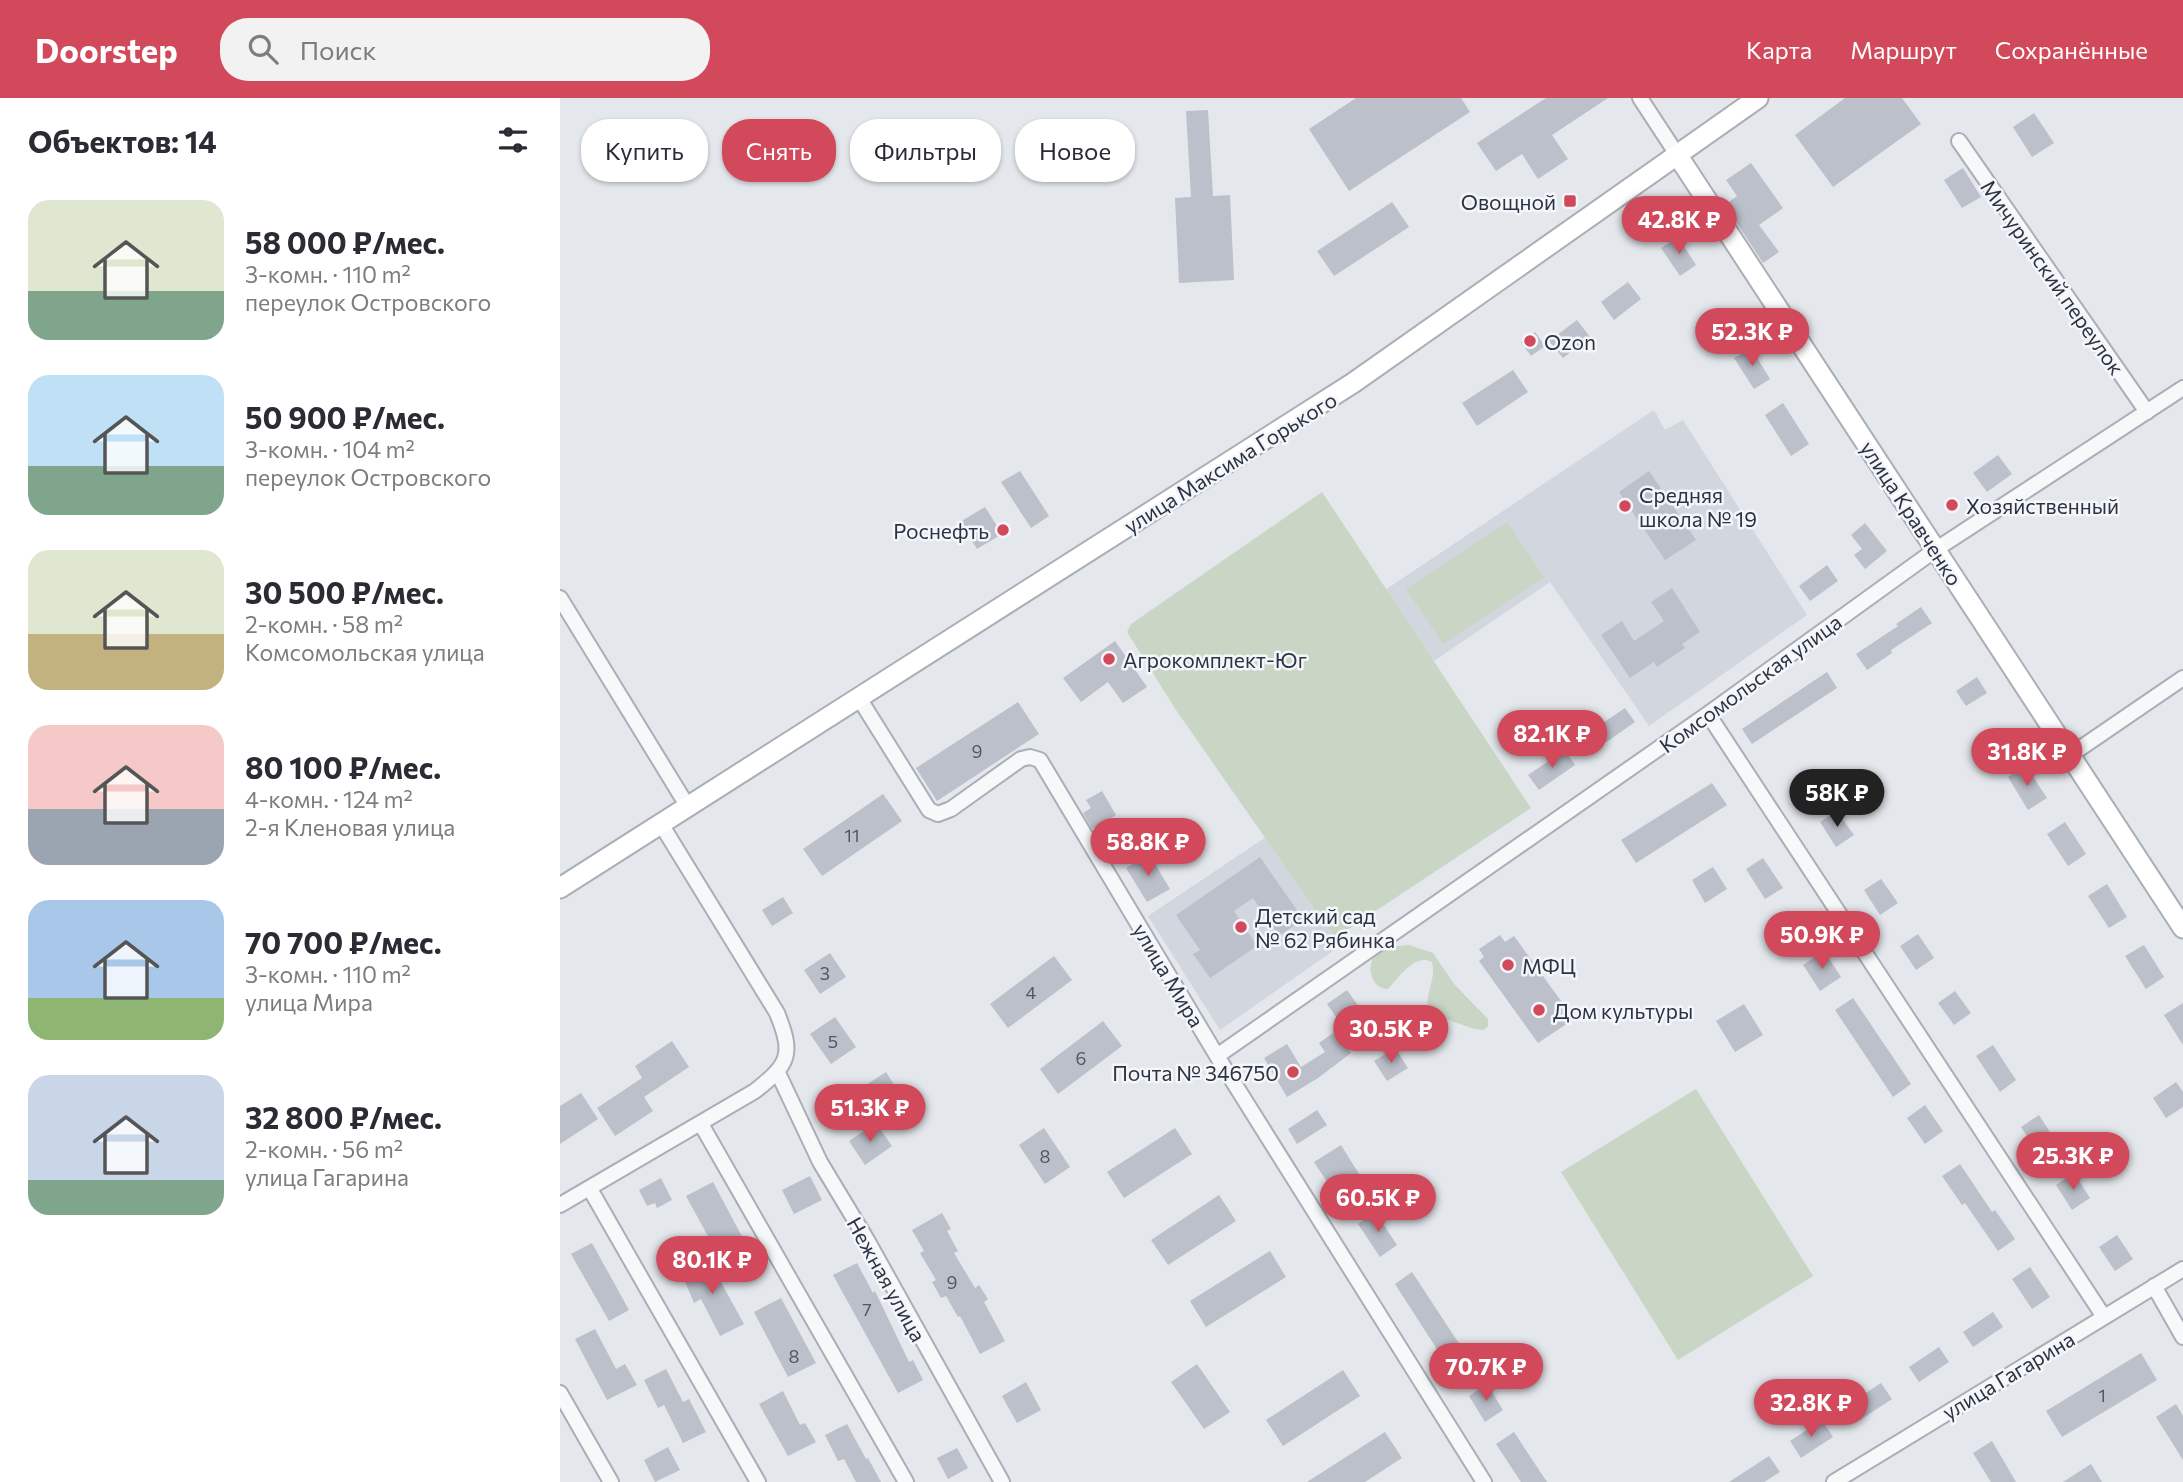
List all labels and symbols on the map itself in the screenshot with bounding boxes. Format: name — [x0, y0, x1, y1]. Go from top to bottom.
street label: Мичуринский переулок — [1976, 175, 2130, 379]
place label: Овощной — [1461, 189, 1556, 214]
marker: Овощной — [1562, 193, 1578, 209]
pin: 42.8K ₽ — [1614, 197, 1744, 256]
pin: 52.3K ₽ — [1687, 308, 1817, 368]
place label: Ozon — [1544, 329, 1596, 354]
marker: Ozon — [1522, 333, 1538, 349]
street label: улица Максима Горького — [1119, 386, 1341, 538]
street label: улица Кравченко — [1856, 436, 1968, 590]
place label: Средняя школа № 19 — [1639, 482, 1757, 531]
place label: Хозяйственный — [1966, 493, 2119, 518]
marker: Хозяйственный — [1944, 497, 1960, 513]
marker: Средняя школа № 19 — [1617, 498, 1633, 514]
place label: Роснефть — [893, 518, 989, 543]
marker: Роснефть — [995, 522, 1011, 538]
street label: Комсомольская улица — [1654, 609, 1846, 757]
place label: Агрокомплект-Юг — [1123, 647, 1307, 672]
marker: Агрокомплект-Юг — [1101, 651, 1117, 667]
pin: 82.1K ₽ — [1487, 710, 1617, 770]
pin: 31.8K ₽ — [1962, 728, 2092, 788]
house number: 9 — [972, 740, 982, 762]
pin: 58K ₽ — [1788, 770, 1886, 829]
pin: 58.8K ₽ — [1083, 818, 1213, 878]
house number: 11 — [844, 824, 860, 846]
place label: Детский сад № 62 Рябинка — [1255, 903, 1395, 952]
pin: 50.9K ₽ — [1757, 912, 1887, 971]
street label: улица Мира — [1128, 919, 1210, 1031]
marker: Детский сад № 62 Рябинка — [1233, 919, 1249, 935]
place label: МФЦ — [1522, 953, 1576, 978]
marker: МФЦ — [1500, 957, 1516, 973]
house number: 3 — [820, 962, 830, 984]
house number: 4 — [1026, 981, 1037, 1003]
place label: Дом культуры — [1553, 998, 1693, 1023]
marker: Дом культуры — [1531, 1002, 1547, 1018]
pin: 30.5K ₽ — [1326, 1006, 1456, 1065]
house number: 5 — [828, 1030, 838, 1052]
house number: 6 — [1076, 1047, 1086, 1069]
place label: Почта № 346750 — [1112, 1060, 1279, 1085]
marker: Почта № 346750 — [1285, 1064, 1301, 1080]
pin: 51.3K ₽ — [805, 1084, 935, 1144]
pin: 25.3K ₽ — [2008, 1132, 2138, 1192]
house number: 8 — [1040, 1145, 1051, 1167]
pin: 60.5K ₽ — [1313, 1174, 1443, 1234]
street label: Нежная улица — [842, 1212, 932, 1346]
pin: 80.1K ₽ — [647, 1236, 777, 1296]
house number: 9 — [947, 1271, 957, 1293]
house number: 7 — [862, 1298, 872, 1320]
street label: улица Гагарина — [1937, 1326, 2079, 1424]
pin: 70.7K ₽ — [1421, 1344, 1551, 1403]
house number: 8 — [789, 1345, 800, 1367]
pin: 32.8K ₽ — [1746, 1380, 1876, 1439]
house number: 1 — [2098, 1384, 2106, 1406]

